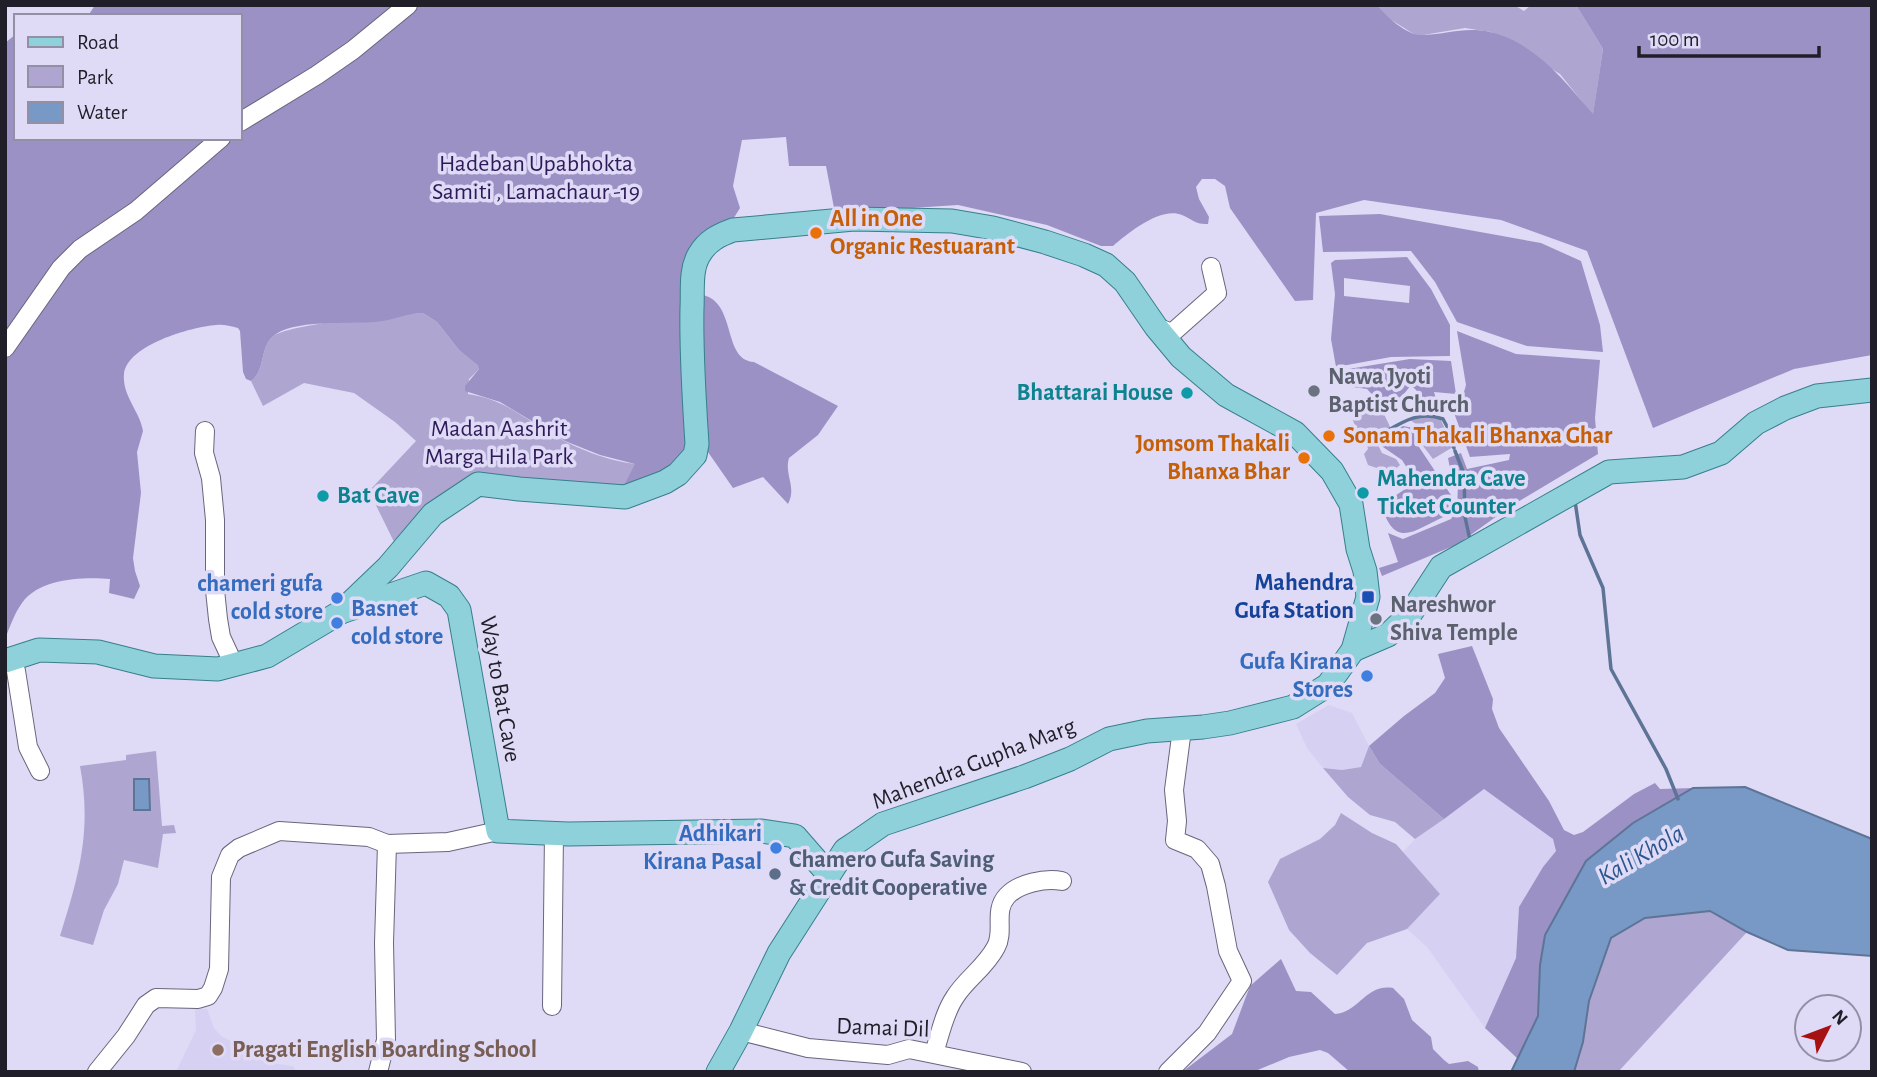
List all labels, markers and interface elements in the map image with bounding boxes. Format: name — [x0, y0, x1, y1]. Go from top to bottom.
legend — [14, 14, 242, 140]
scale bar — [1639, 14, 1819, 58]
text: 100 m — [1650, 29, 1700, 50]
text: Road — [77, 32, 119, 53]
text: Park — [77, 67, 114, 88]
text: Water — [77, 102, 127, 123]
park label: Hadeban Upabhokta Samiti , Lamachaur -19 — [432, 152, 640, 204]
place label: All in One Organic Restuarant — [830, 207, 1015, 259]
marker: All in One Organic Restuarant — [808, 225, 824, 241]
place label: Nawa Jyoti Baptist Church — [1328, 365, 1469, 417]
place label: Bhattarai House — [1016, 381, 1173, 405]
marker: Nawa Jyoti Baptist Church — [1306, 383, 1322, 399]
marker: Bhattarai House — [1179, 385, 1195, 401]
park label: Madan Aashrit Marga Hila Park — [425, 417, 573, 469]
place label: Sonam Thakali Bhanxa Ghar — [1343, 424, 1613, 448]
marker: Sonam Thakali Bhanxa Ghar — [1321, 428, 1337, 444]
place label: Jomsom Thakali Bhanxa Bhar — [1135, 432, 1291, 484]
marker: Jomsom Thakali Bhanxa Bhar — [1296, 450, 1312, 466]
place label: Mahendra Cave Ticket Counter — [1377, 467, 1526, 519]
place label: Bat Cave — [337, 484, 420, 508]
marker: Mahendra Cave Ticket Counter — [1355, 485, 1371, 501]
marker: Bat Cave — [315, 488, 331, 504]
place label: Mahendra Gufa Station — [1234, 571, 1354, 623]
place label: chameri gufa cold store — [197, 572, 323, 624]
marker: Mahendra Gufa Station — [1360, 589, 1376, 605]
marker: chameri gufa cold store — [329, 590, 345, 606]
place label: Nareshwor Shiva Temple — [1390, 593, 1518, 645]
place label: Basnet cold store — [351, 597, 443, 649]
marker: Nareshwor Shiva Temple — [1368, 611, 1384, 627]
street label: Way to Bat Cave — [475, 614, 525, 764]
marker: Basnet cold store — [329, 615, 345, 631]
place label: Gufa Kirana Stores — [1240, 650, 1353, 702]
marker: Gufa Kirana Stores — [1359, 668, 1375, 684]
street label: Mahendra Gupha Marg — [869, 714, 1079, 814]
water label: Kali Khola — [1594, 820, 1688, 890]
place label: Adhikari Kirana Pasal — [643, 822, 762, 874]
marker: Adhikari Kirana Pasal — [768, 840, 784, 856]
place label: Chamero Gufa Saving & Credit Cooperative — [789, 848, 995, 900]
marker: Chamero Gufa Saving & Credit Cooperative — [767, 866, 783, 882]
north arrow — [1793, 993, 1863, 1063]
text: N — [1828, 1006, 1851, 1029]
street label: Damai Dil — [836, 1014, 930, 1042]
place label: Pragati English Boarding School — [232, 1038, 537, 1062]
marker: Pragati English Boarding School — [210, 1042, 226, 1058]

